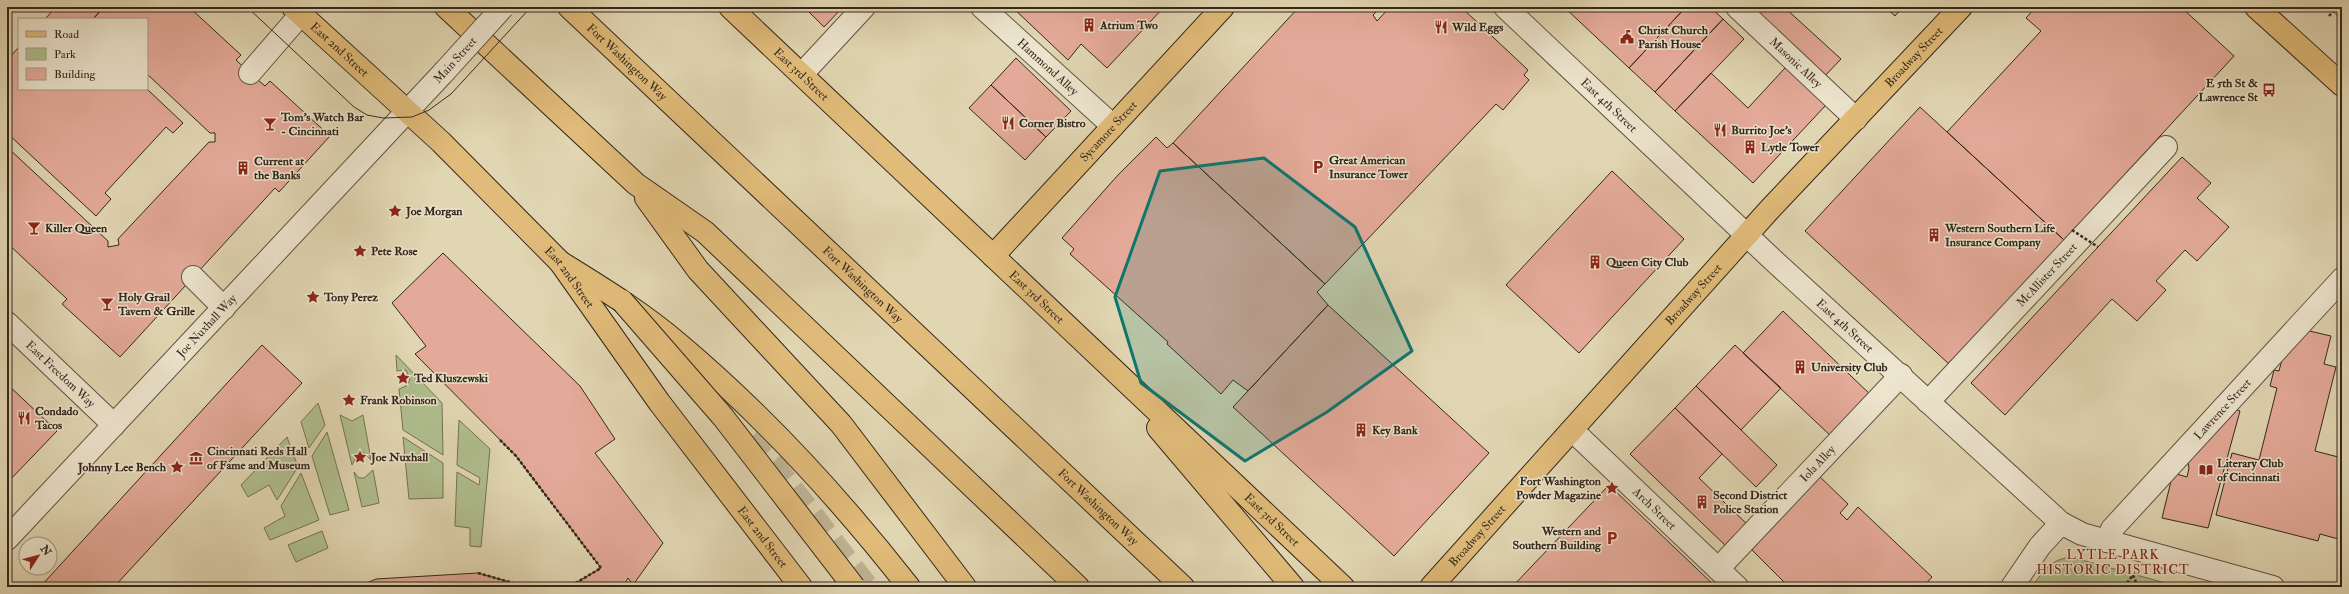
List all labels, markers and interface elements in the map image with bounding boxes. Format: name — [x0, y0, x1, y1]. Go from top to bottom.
building icon: Atrium Two — [1081, 17, 1097, 33]
legend — [18, 18, 148, 90]
place label: Atrium Two — [1099, 18, 1158, 33]
street label: East 2nd Street — [307, 19, 372, 80]
restaurant icon: Wild Eggs — [1433, 19, 1449, 35]
place label: Wild Eggs — [1451, 20, 1503, 35]
street label: Fort Washington Way — [583, 21, 671, 104]
place label: Christ Church Parish House — [1638, 23, 1709, 52]
street label: Broadway Street — [1882, 24, 1946, 91]
text: Road — [54, 27, 79, 42]
public building icon: Christ Church Parish House — [1619, 29, 1635, 45]
street label: Main Street — [431, 34, 480, 87]
street label: Masonic Alley — [1766, 34, 1826, 92]
street label: Hammond Alley — [1014, 36, 1082, 99]
street label: East 3rd Street — [770, 45, 832, 104]
text: Park — [54, 47, 76, 62]
text: Building — [54, 67, 97, 82]
street label: East 4th Street — [1577, 75, 1640, 136]
place label: E 5th St & Lawrence St — [2199, 76, 2258, 105]
bus stop icon: E 5th St & Lawrence St — [2261, 82, 2277, 98]
street label: Sycamore Street — [1077, 98, 1141, 165]
place label: Tom's Watch Bar - Cincinnati — [280, 110, 364, 139]
restaurant icon: Corner Bistro — [1000, 115, 1016, 131]
bar icon: Tom's Watch Bar - Cincinnati — [262, 116, 278, 132]
place label: Corner Bistro — [1019, 116, 1086, 131]
restaurant icon: Burrito Joe’s — [1712, 122, 1728, 138]
place label: Burrito Joe’s — [1731, 123, 1792, 138]
building icon: Lytle Tower — [1742, 139, 1758, 155]
place label: Lytle Tower — [1761, 140, 1820, 155]
place label: Great American Insurance Tower — [1329, 153, 1409, 182]
place label: Current at the Banks — [254, 154, 304, 183]
parking icon: Great American Insurance Tower — [1310, 159, 1326, 175]
building icon: Current at the Banks — [235, 160, 251, 176]
place icon: Joe Morgan — [387, 203, 403, 219]
place label: Joe Morgan — [405, 204, 463, 219]
bar icon: Killer Queen — [26, 220, 42, 236]
place label: Killer Queen — [45, 221, 108, 236]
place label: Western Southern Life Insurance Company — [1944, 221, 2056, 250]
building icon: Western Southern Life Insurance Company — [1926, 227, 1942, 243]
street label: McAllister Street — [2014, 240, 2081, 310]
place icon: Pete Rose — [352, 243, 368, 259]
street label: East 2nd Street — [541, 243, 597, 311]
street label: Fort Washington Way — [819, 243, 906, 327]
place label: Pete Rose — [371, 244, 419, 259]
building icon: Queen City Club — [1587, 254, 1603, 270]
place label: Queen City Club — [1606, 255, 1689, 270]
street label: Broadway Street — [1662, 261, 1725, 329]
street label: East 3rd Street — [1005, 268, 1067, 327]
place icon: Tony Perez — [305, 289, 321, 305]
place label: Holy Grail Tavern & Grille — [117, 290, 196, 319]
place label: Tony Perez — [323, 290, 378, 305]
street label: Joe Nuxhall Way — [173, 291, 241, 362]
bar icon: Holy Grail Tavern & Grille — [99, 296, 115, 312]
street label: East 4th Street — [1813, 296, 1876, 356]
street label: East Freedom Way — [22, 338, 99, 412]
building icon: University Club — [1792, 359, 1808, 375]
place label: University Club — [1811, 360, 1888, 375]
place icon: Ted Kluszewski — [395, 370, 411, 386]
place label: Ted Kluszewski — [413, 371, 489, 386]
street label: Lawrence Street — [2191, 376, 2255, 443]
place icon: Frank Robinson — [341, 392, 357, 408]
place label: Frank Robinson — [360, 393, 437, 408]
place label: Condado Tacos — [34, 404, 78, 433]
restaurant icon: Condado Tacos — [16, 410, 32, 426]
building icon: Key Bank — [1353, 422, 1369, 438]
place label: Key Bank — [1372, 423, 1418, 438]
street label: Iola Alley — [1797, 442, 1839, 485]
place label: Cincinnati Reds Hall of Fame and Museum — [207, 444, 311, 473]
place icon: Joe Nuxhall — [352, 449, 368, 465]
museum icon: Cincinnati Reds Hall of Fame and Museum — [188, 450, 204, 466]
place label: Joe Nuxhall — [370, 450, 429, 465]
place label: Literary Club of Cincinnati — [2217, 456, 2283, 485]
place icon: Johnny Lee Bench — [169, 459, 185, 475]
place label: Johnny Lee Bench — [77, 460, 167, 475]
library icon: Literary Club of Cincinnati — [2198, 462, 2214, 478]
street label: Fort Washington Way — [1054, 466, 1142, 549]
place label: Fort Washington Powder Magazine — [1516, 474, 1602, 503]
place icon: Fort Washington Powder Magazine — [1604, 480, 1620, 496]
street label: Arch Street — [1629, 484, 1679, 533]
place label: Second District Police Station — [1713, 488, 1787, 517]
street label: East 3rd Street — [1241, 490, 1302, 550]
building icon: Second District Police Station — [1694, 494, 1710, 510]
street label: Broadway Street — [1446, 502, 1509, 570]
street label: East 2nd Street — [734, 504, 791, 571]
place label: Western and Southern Building — [1513, 524, 1602, 553]
parking icon: Western and Southern Building — [1604, 530, 1620, 546]
north arrow — [18, 536, 58, 576]
text: N — [37, 542, 55, 559]
district label: LYTLE PARK HISTORIC DISTRICT — [2036, 547, 2190, 578]

